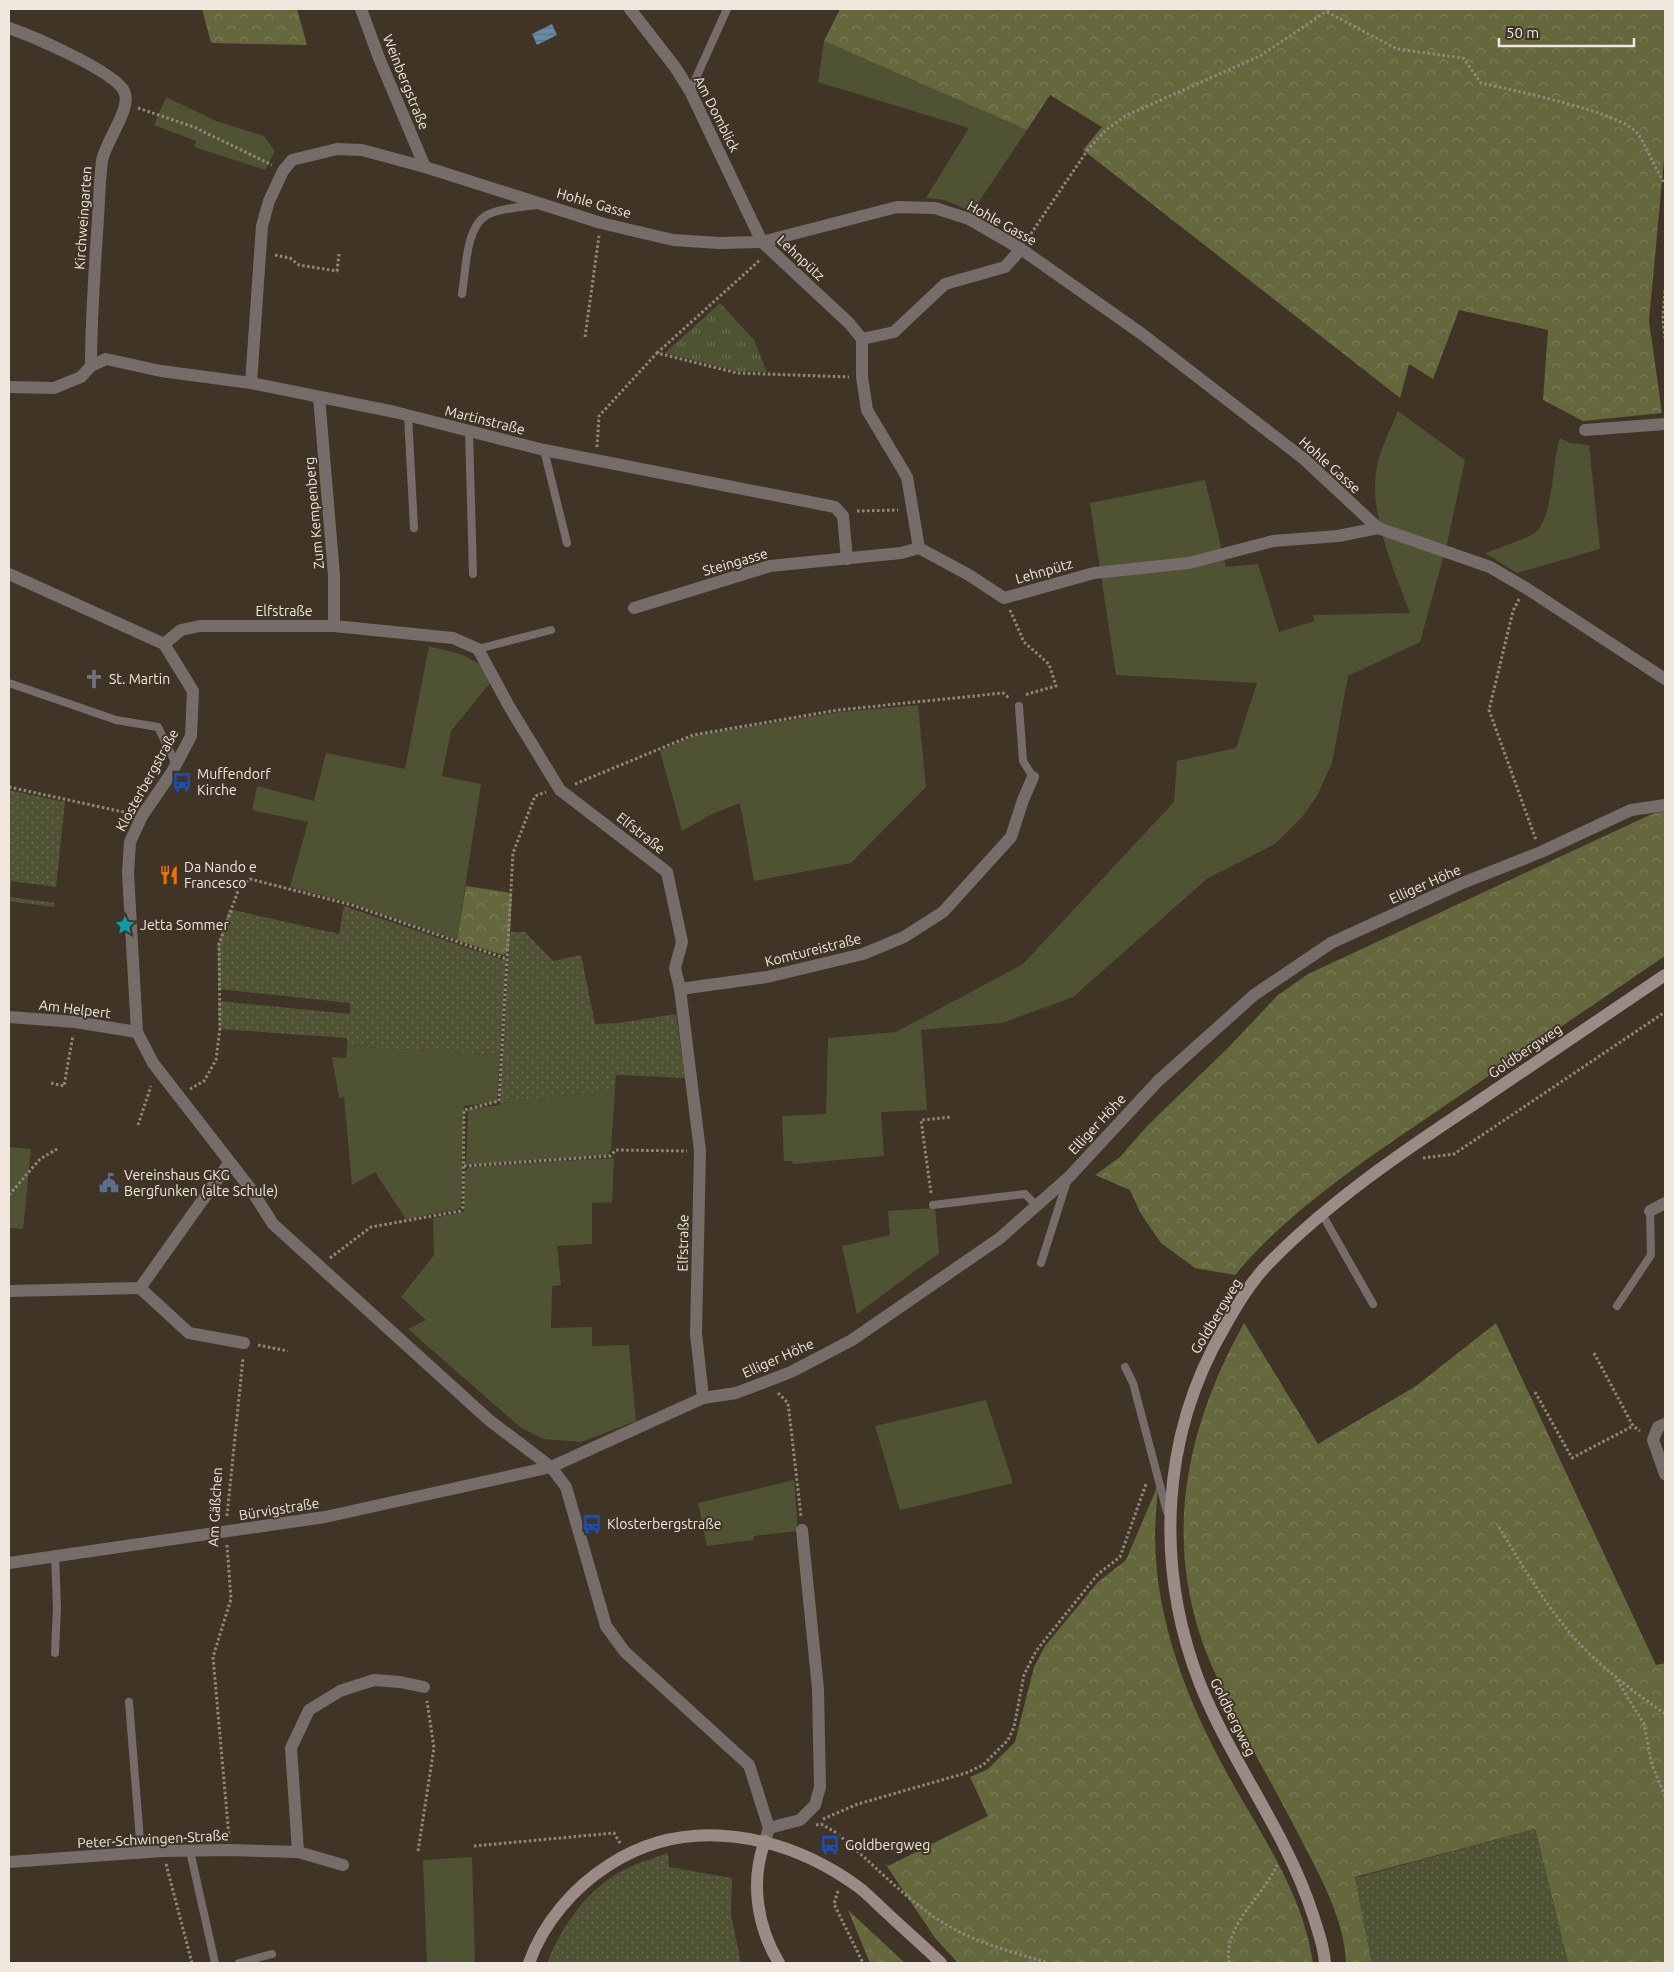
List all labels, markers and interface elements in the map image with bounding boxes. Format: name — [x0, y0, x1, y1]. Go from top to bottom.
scale bar — [1499, 15, 1634, 47]
text: 50 m — [1506, 24, 1539, 41]
street label: Weinbergstraße — [380, 32, 432, 132]
street label: Am Domblick — [691, 73, 743, 155]
street label: Kirchweingarten — [71, 166, 95, 270]
street label: Hohle Gasse — [555, 185, 633, 221]
street label: Hohle Gasse — [964, 197, 1040, 249]
street label: Lehnpütz — [774, 232, 828, 284]
street label: Martinstraße — [443, 402, 527, 438]
street label: Hohle Gasse — [1296, 433, 1364, 497]
street label: Zum Kempenberg — [301, 456, 327, 570]
street label: Steingasse — [701, 545, 769, 579]
street label: Lehnpütz — [1013, 555, 1075, 587]
street label: Elfstraße — [255, 603, 313, 619]
church icon: St. Martin — [83, 668, 105, 690]
place label: St. Martin — [109, 671, 170, 687]
street label: Klosterbergstraße — [112, 726, 182, 834]
place label: Muffendorf Kirche — [197, 766, 271, 798]
bus stop icon: Muffendorf Kirche — [171, 771, 193, 793]
street label: Elfstraße — [614, 809, 668, 857]
place label: Da Nando e Francesco — [184, 859, 257, 891]
street label: Elliger Höhe — [1387, 861, 1463, 907]
restaurant icon: Da Nando e Francesco — [158, 864, 180, 886]
place icon: Jetta Sommer — [114, 914, 136, 936]
place label: Jetta Sommer — [140, 917, 229, 933]
street label: Komtureistraße — [763, 930, 863, 970]
street label: Am Helpert — [38, 997, 112, 1021]
street label: Goldbergweg — [1485, 1021, 1565, 1081]
street label: Elliger Höhe — [1065, 1091, 1129, 1157]
place label: Vereinshaus GKG Bergfunken (alte Schule) — [124, 1167, 278, 1199]
public building icon: Vereinshaus GKG Bergfunken (alte Schule) — [98, 1172, 120, 1194]
street label: Elfstraße — [675, 1214, 691, 1272]
street label: Goldbergweg — [1187, 1275, 1245, 1357]
street label: Elliger Höhe — [740, 1335, 816, 1381]
street label: Am Gäßchen — [205, 1467, 225, 1547]
street label: Bürvigstraße — [238, 1495, 320, 1523]
bus stop icon: Klosterbergstraße — [581, 1513, 603, 1535]
place label: Klosterbergstraße — [607, 1516, 721, 1532]
street label: Goldbergweg — [1207, 1675, 1259, 1759]
street label: Peter-Schwingen-Straße — [77, 1827, 229, 1851]
bus stop icon: Goldbergweg — [819, 1834, 841, 1856]
place label: Goldbergweg — [845, 1837, 930, 1853]

